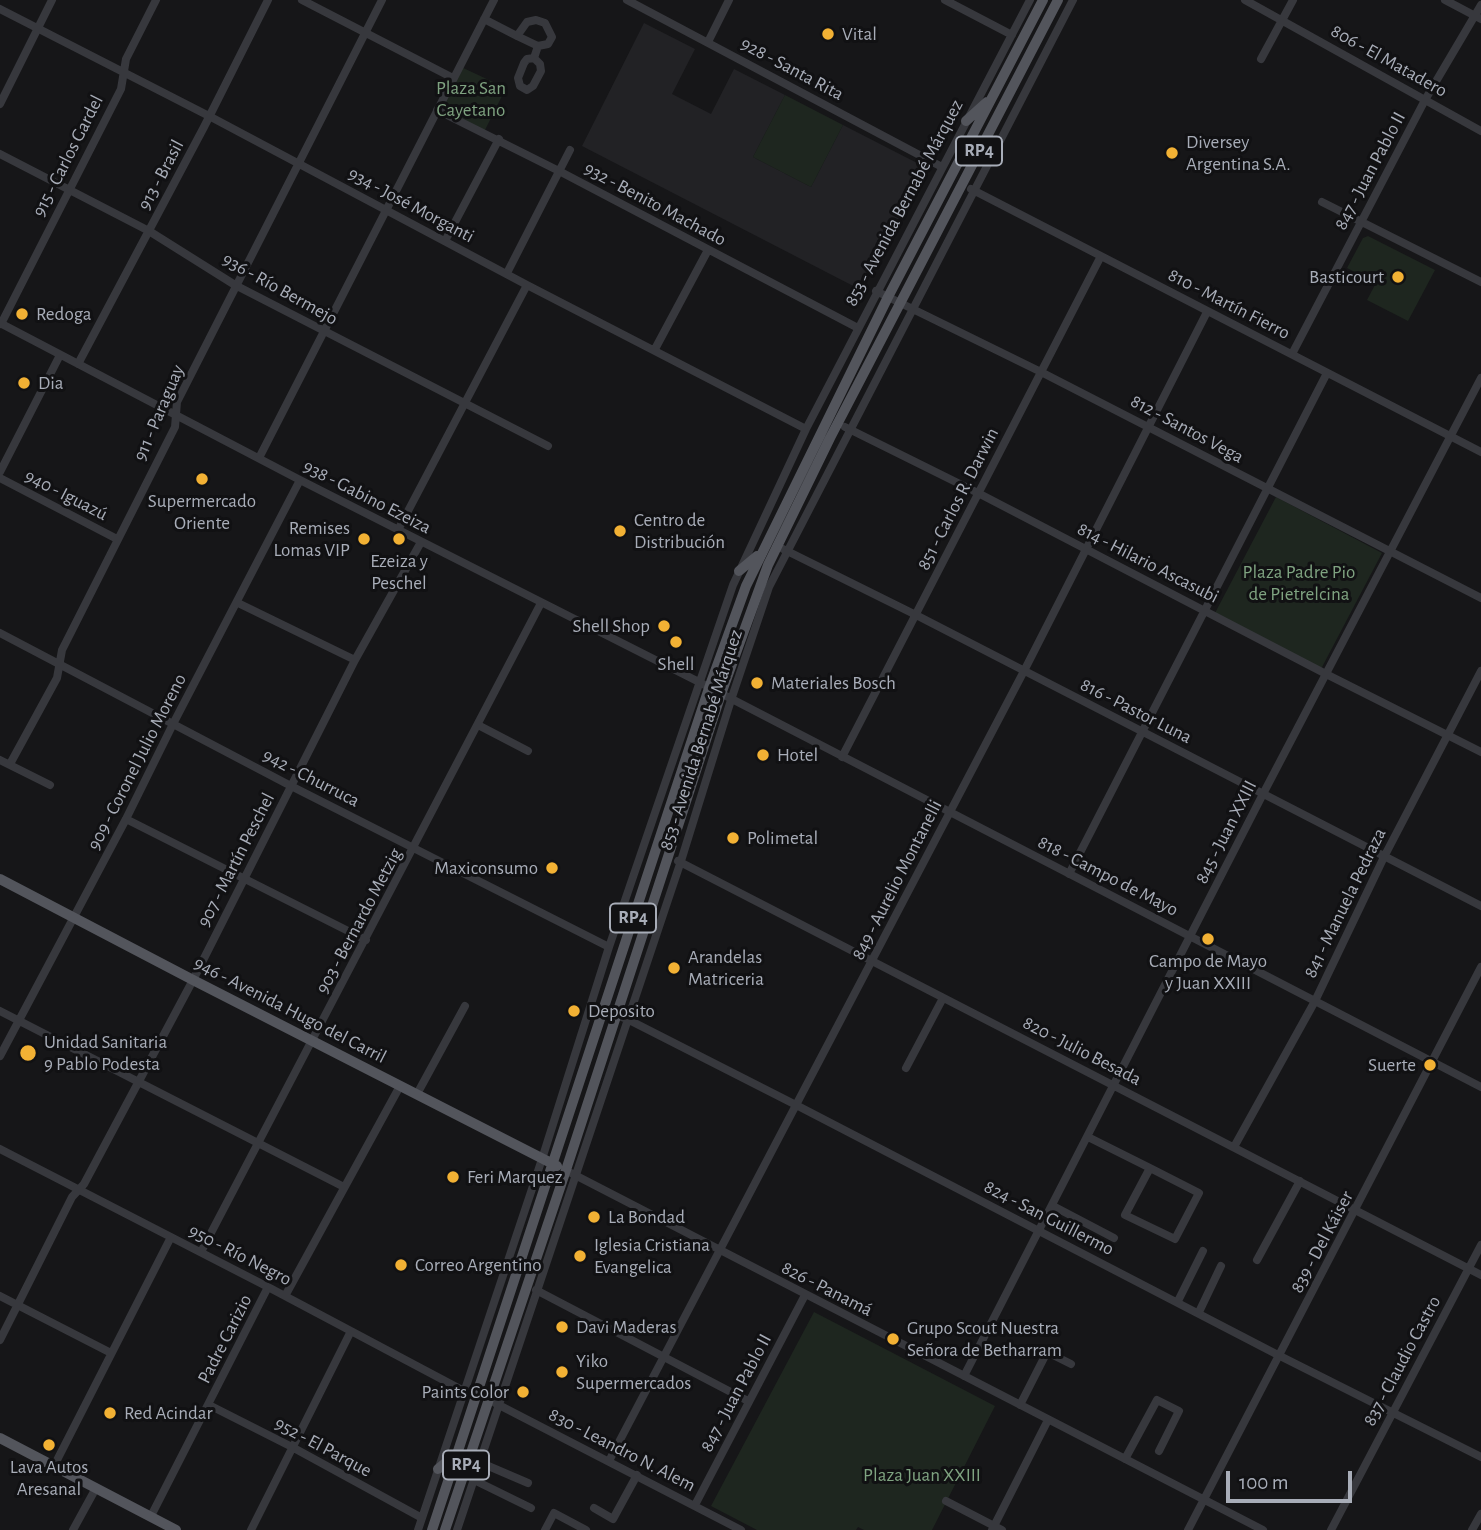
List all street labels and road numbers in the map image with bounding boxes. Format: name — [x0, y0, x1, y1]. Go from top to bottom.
street label: 806 - El Matadero — [1327, 20, 1451, 102]
street label: 928 - Santa Rita — [736, 32, 848, 106]
street label: 915 - Carlos Gardel — [28, 91, 108, 221]
street label: 853 - Avenida Bernabé Márquez — [840, 96, 968, 310]
street label: 847 - Juan Pablo II — [1329, 108, 1411, 234]
street label: 913 - Brasil — [133, 136, 189, 214]
road number: RP4 — [956, 136, 1002, 166]
street label: 932 - Benito Machado — [580, 157, 730, 251]
street label: 934 - José Morganti — [344, 162, 478, 248]
street label: 936 - Río Bermejo — [218, 248, 342, 330]
street label: 810 - Martín Fierro — [1164, 263, 1294, 345]
street label: 911 - Paraguay — [129, 361, 189, 465]
street label: 812 - Santos Vega — [1127, 390, 1247, 468]
street label: 851 - Carlos R. Darwin — [912, 424, 1004, 574]
street label: 938 - Gabino Ezeiza — [299, 455, 435, 539]
street label: 940 - Iguazú — [21, 464, 111, 526]
street label: 814 - Hilario Ascasubi — [1073, 517, 1223, 609]
street label: 853 - Avenida Bernabé Márquez — [654, 627, 748, 853]
street label: 909 - Coronel Julio Moreno — [83, 670, 191, 854]
street label: 816 - Pastor Luna — [1076, 673, 1196, 749]
street label: 942 - Churruca — [259, 744, 363, 812]
street label: 845 - Juan XXIII — [1190, 777, 1262, 887]
street label: 907 - Martín Peschel — [192, 789, 280, 931]
street label: 849 - Aurelio Montanelli — [847, 796, 947, 964]
street label: 841 - Manuela Pedraza — [1299, 824, 1391, 982]
street label: 818 - Campo de Mayo — [1034, 831, 1182, 921]
street label: 903 - Bernardo Metzig — [311, 844, 407, 998]
road number: RP4 — [610, 903, 656, 932]
street label: 946 - Avenida Hugo del Carril — [190, 951, 390, 1069]
street label: 820 - Julio Besada — [1019, 1011, 1145, 1091]
street label: 824 - San Guillermo — [980, 1175, 1118, 1261]
street label: 839 - Del Káiser — [1286, 1187, 1358, 1297]
street label: 950 - Río Negro — [185, 1219, 295, 1291]
street label: 826 - Panamá — [778, 1256, 876, 1322]
street label: Padre Carizio — [193, 1291, 257, 1387]
street label: 837 - Claudio Castro — [1358, 1292, 1446, 1430]
street label: 847 - Juan Pablo II — [695, 1330, 777, 1456]
street label: 830 - Leandro N. Alem — [545, 1403, 699, 1497]
street label: 952 - El Parque — [270, 1412, 376, 1482]
road number: RP4 — [443, 1450, 489, 1480]

